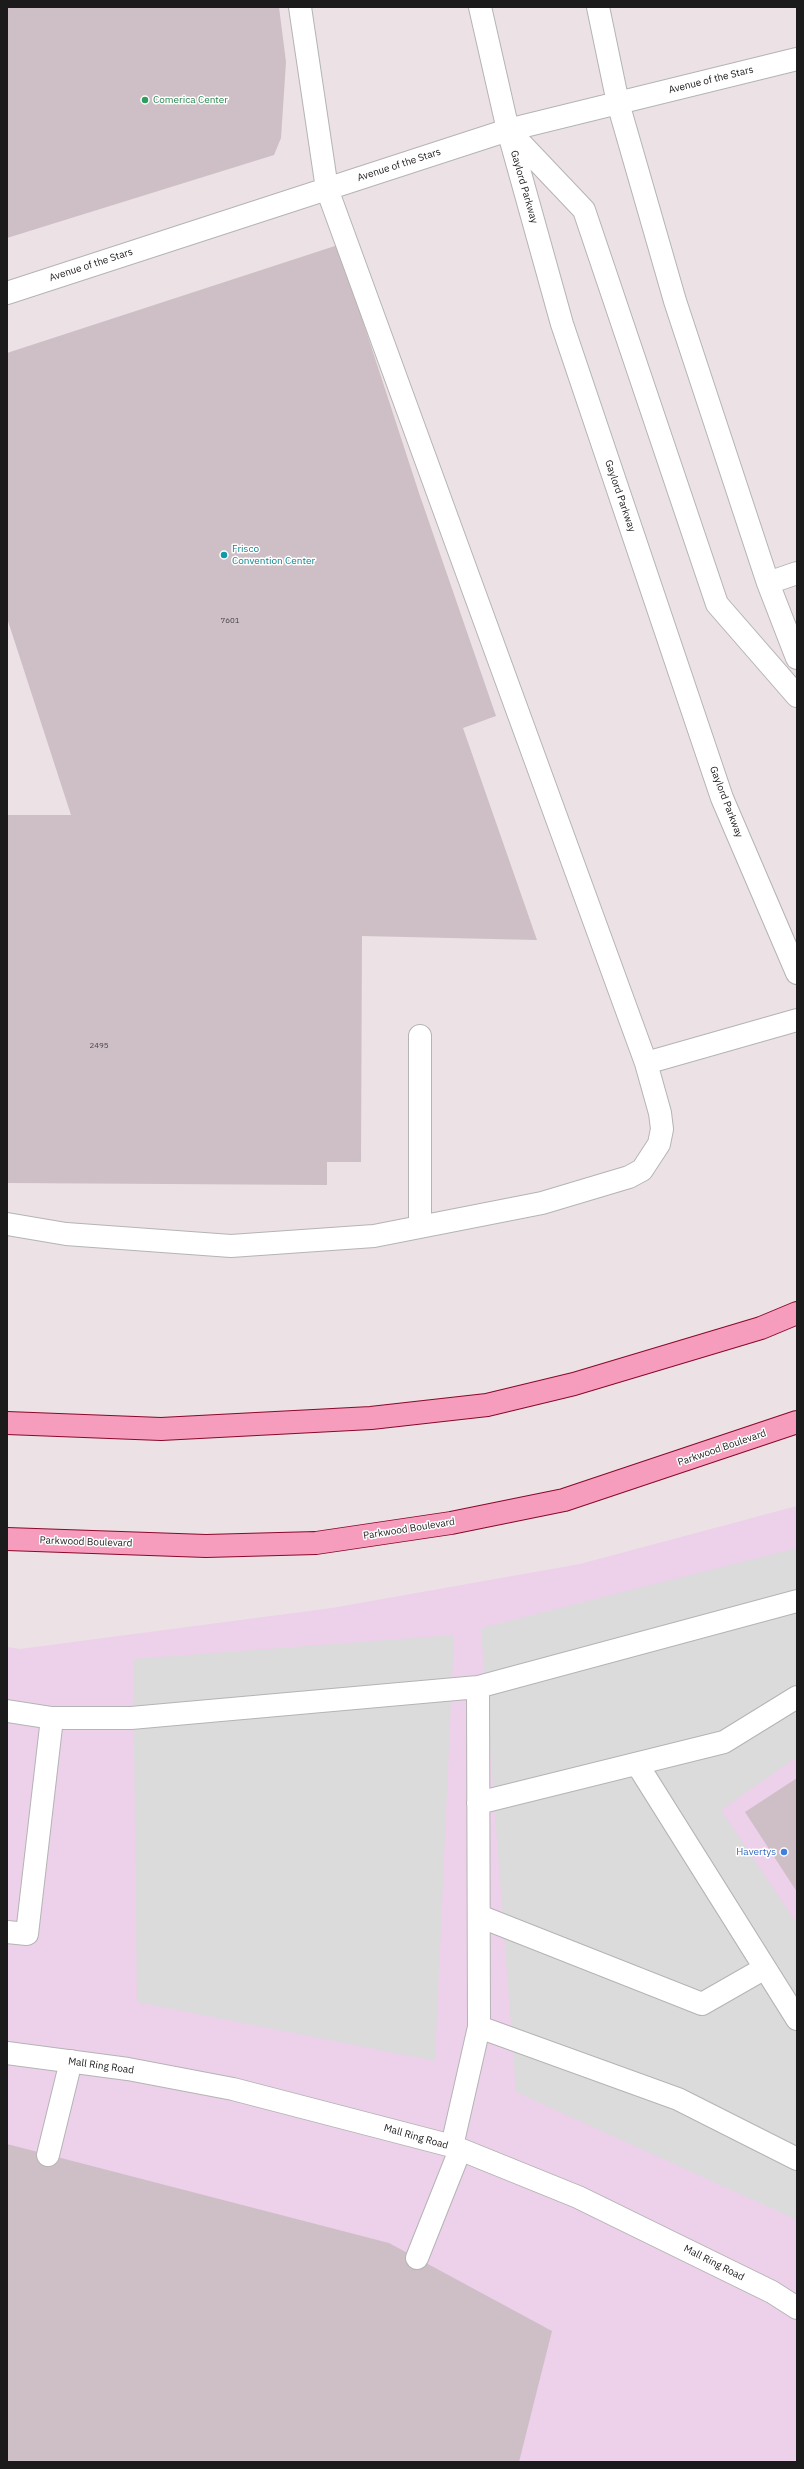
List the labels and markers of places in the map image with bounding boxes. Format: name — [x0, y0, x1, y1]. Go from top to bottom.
place label: Comerica Center — [153, 94, 228, 106]
marker: Comerica Center — [140, 95, 150, 105]
place label: Frisco Convention Center — [232, 543, 315, 566]
marker: Frisco Convention Center — [219, 550, 229, 560]
place label: Havertys — [736, 1846, 776, 1858]
marker: Havertys — [779, 1847, 789, 1857]

